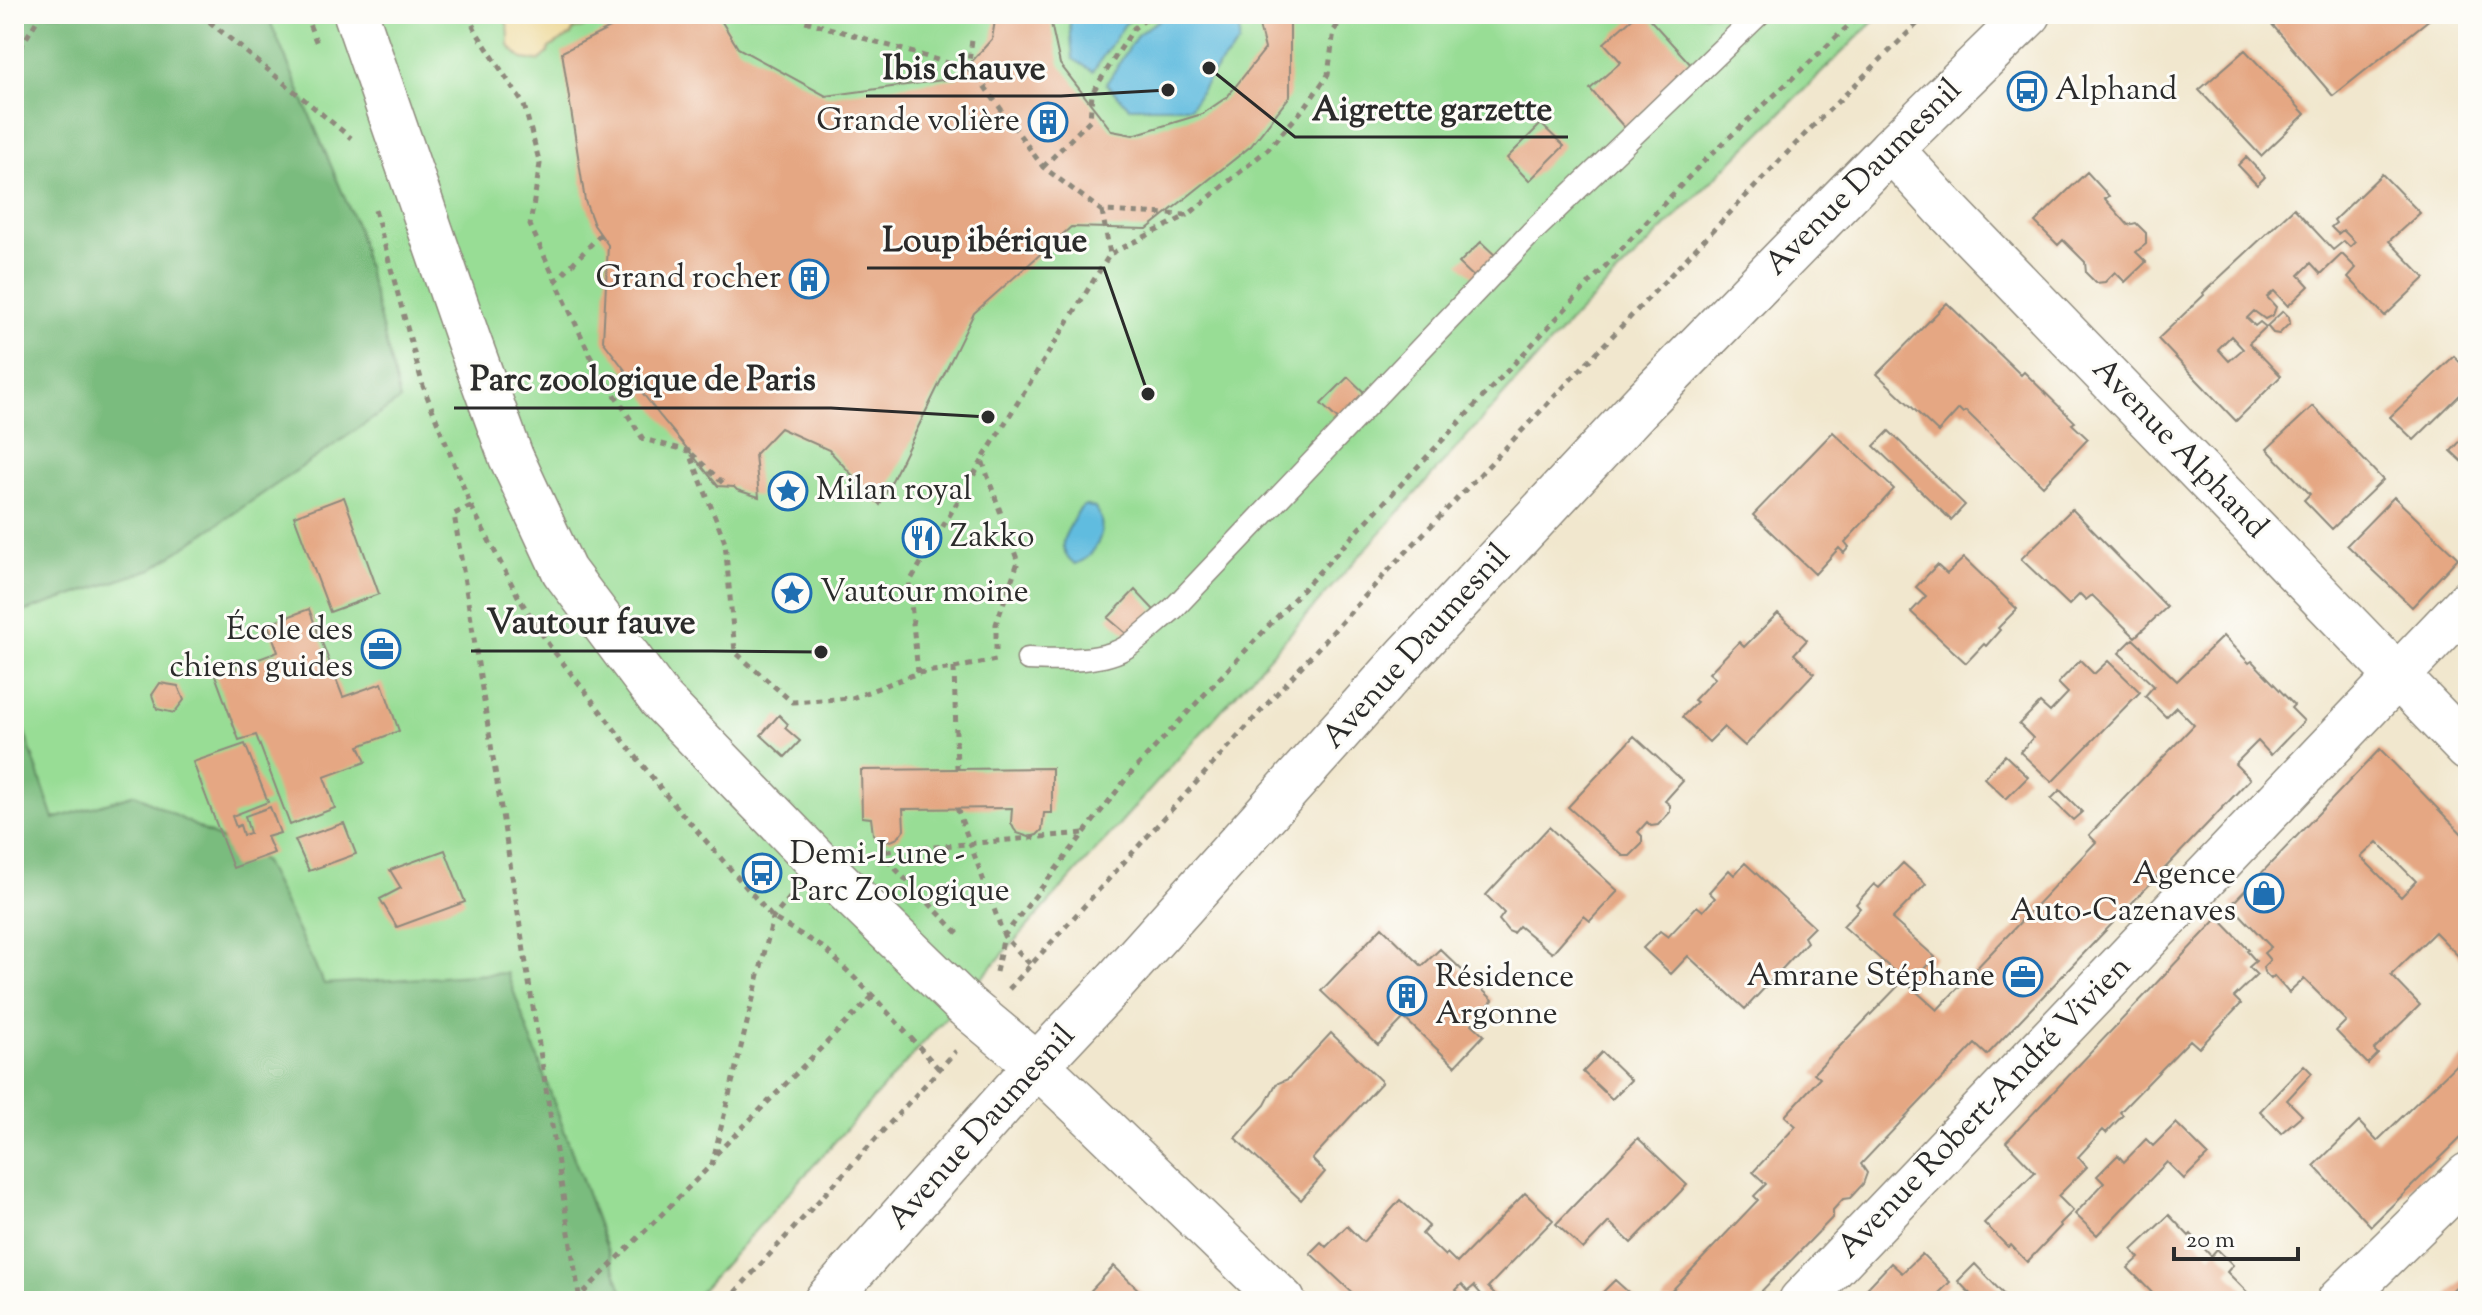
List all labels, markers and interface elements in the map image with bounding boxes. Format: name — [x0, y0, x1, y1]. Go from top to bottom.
callout: Ibis chauve — [866, 38, 1061, 96]
text: Ibis chauve — [882, 46, 1046, 95]
place label: Alphand — [2055, 68, 2177, 114]
street label: Avenue Daumesnil — [1755, 69, 1973, 287]
bus stop icon: Alphand — [2006, 70, 2048, 112]
callout: Aigrette garzette — [1295, 79, 1568, 137]
text: Aigrette garzette — [1312, 87, 1552, 136]
place label: Grande volière — [816, 99, 1020, 145]
building icon: Grande volière — [1027, 101, 1069, 143]
callout: Loup ibérique — [867, 210, 1104, 268]
text: Loup ibérique — [883, 218, 1088, 267]
place label: Grand rocher — [595, 256, 781, 302]
building icon: Grand rocher — [788, 258, 830, 300]
street label: Avenue Alphand — [2080, 348, 2278, 550]
callout: Parc zoologique de Paris — [454, 350, 831, 408]
text: Parc zoologique de Paris — [470, 357, 816, 406]
place label: Milan royal — [816, 468, 972, 514]
place icon: Milan royal — [767, 470, 809, 512]
place label: Zakko — [950, 515, 1035, 561]
restaurant icon: Zakko — [901, 517, 943, 559]
street label: Avenue Daumesnil — [1312, 534, 1522, 760]
place label: Vautour moine — [820, 570, 1029, 616]
place icon: Vautour moine — [771, 572, 813, 614]
callout: Vautour fauve — [471, 593, 712, 651]
text: Vautour fauve — [486, 600, 696, 649]
place label: École des chiens guides — [170, 608, 353, 691]
office icon: École des chiens guides — [360, 628, 402, 670]
place label: Demi-Lune - Parc Zoologique — [790, 832, 1010, 915]
bus stop icon: Demi-Lune - Parc Zoologique — [741, 852, 783, 894]
place label: Agence Auto-Cazenaves — [2010, 852, 2236, 935]
shop icon: Agence Auto-Cazenaves — [2243, 872, 2285, 914]
street label: Avenue Robert-André Vivien — [1827, 946, 2143, 1270]
place label: Amrane Stéphane — [1747, 954, 1995, 1000]
place label: Résidence Argonne — [1435, 955, 1574, 1038]
office icon: Amrane Stéphane — [2002, 956, 2044, 998]
building icon: Résidence Argonne — [1386, 975, 1428, 1017]
street label: Avenue Daumesnil — [877, 1015, 1087, 1241]
scale bar — [2174, 1211, 2298, 1261]
text: 20 m — [2186, 1224, 2235, 1258]

